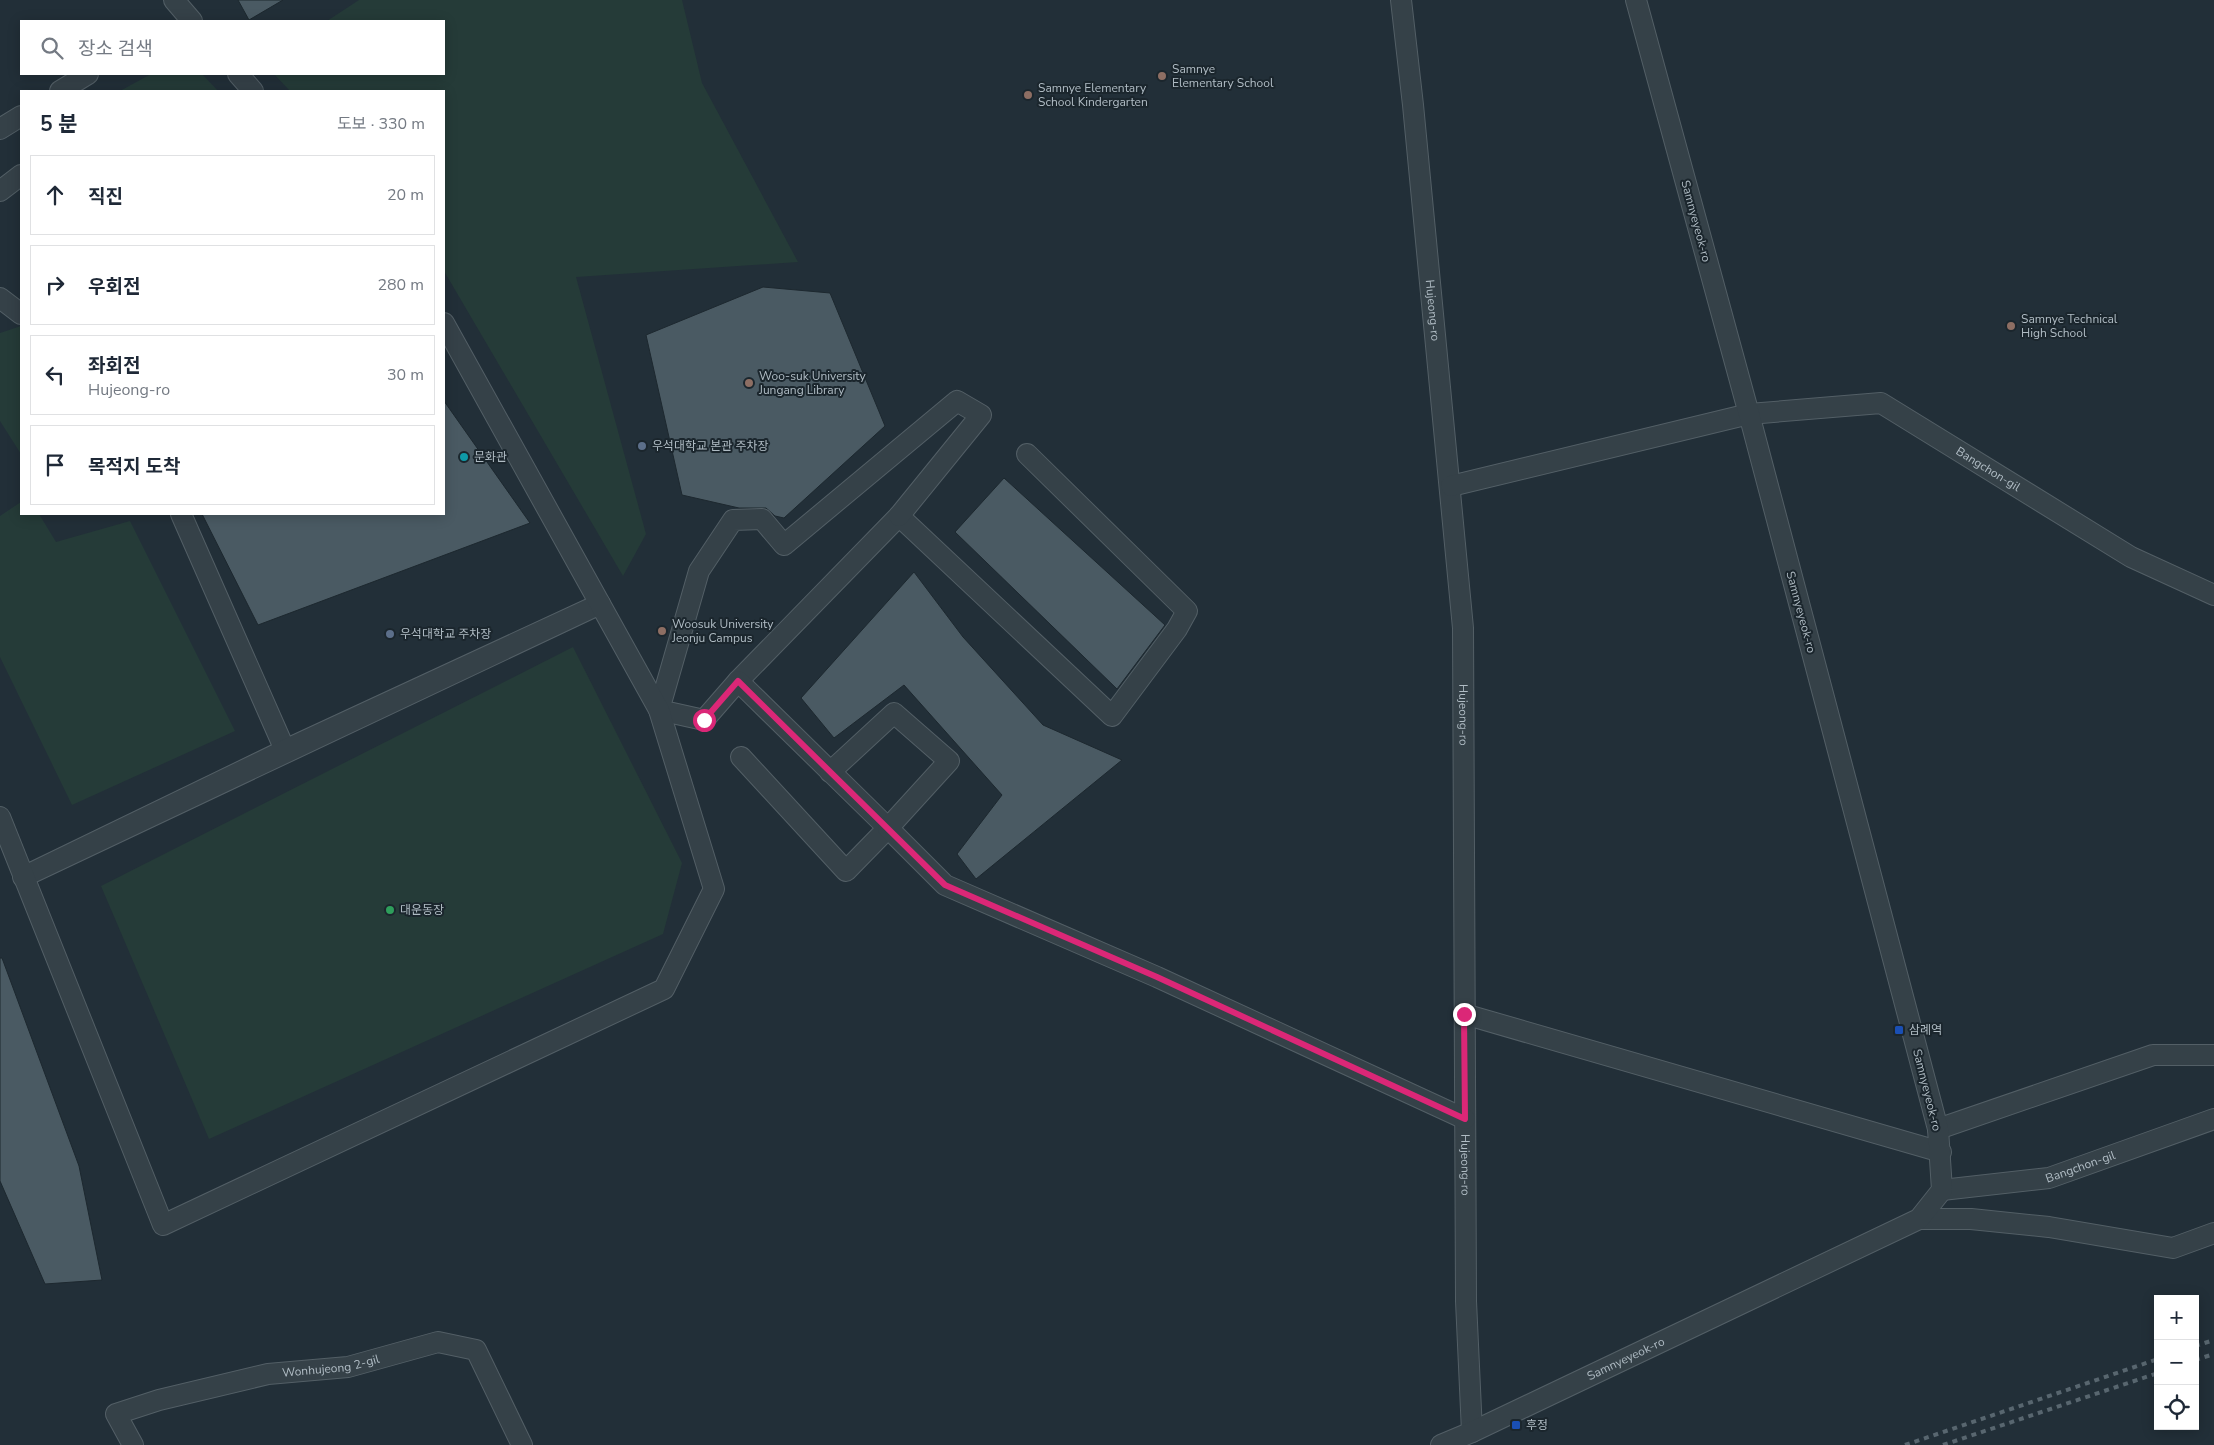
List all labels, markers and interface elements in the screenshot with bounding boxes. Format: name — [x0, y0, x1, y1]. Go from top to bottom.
search box — [20, 20, 445, 75]
icon: search — [38, 34, 66, 62]
text: 장소 검색 — [78, 36, 153, 62]
place label: Samnye Elementary School — [1172, 61, 1274, 91]
marker: Samnye Elementary School — [1156, 70, 1168, 82]
place label: Samnye Elementary School Kindergarten — [1038, 80, 1148, 110]
marker: Samnye Elementary School Kindergarten — [1022, 89, 1034, 101]
text: 5 분 — [40, 110, 78, 138]
text: 도보 · 330 m — [337, 113, 425, 135]
street label: Samnyeyeok-ro — [1677, 178, 1715, 264]
icon: ahead — [41, 181, 69, 209]
text: 직진 — [88, 184, 123, 210]
text: 20 m — [387, 184, 424, 206]
icon: right — [41, 271, 69, 299]
text: 우회전 — [88, 274, 140, 300]
text: 280 m — [377, 274, 424, 296]
street label: Hujeong-ro — [1422, 279, 1444, 342]
place label: Samnye Technical High School — [2021, 311, 2118, 341]
marker: Samnye Technical High School — [2005, 320, 2017, 332]
text: 좌회전 — [88, 353, 140, 379]
icon: left — [41, 361, 69, 389]
text: 30 m — [387, 364, 424, 386]
place label: Woo-suk University Jungang Library — [758, 368, 867, 398]
marker: Woo-suk University Jungang Library — [743, 377, 755, 389]
text: Hujeong-ro — [88, 379, 170, 401]
place label: 우석대학교 본관 주차장 — [652, 438, 769, 454]
marker: 우석대학교 본관 주차장 — [636, 440, 648, 452]
street label: Bangchon-gil — [1953, 443, 2024, 495]
place label: 문화관 — [474, 449, 507, 465]
icon: arrive — [41, 451, 69, 479]
marker: 문화관 — [458, 451, 470, 463]
text: 목적지 도착 — [88, 454, 181, 480]
street label: Samnyeyeok-ro — [1782, 569, 1820, 655]
place label: Woosuk University Jeonju Campus — [671, 616, 774, 646]
marker: Woosuk University Jeonju Campus — [656, 625, 668, 637]
place label: 우석대학교 주차장 — [400, 626, 491, 642]
marker: 우석대학교 주차장 — [384, 628, 396, 640]
street label: Hujeong-ro — [1455, 684, 1472, 746]
route start — [693, 709, 716, 732]
place label: 대운동장 — [400, 902, 444, 918]
marker: 대운동장 — [384, 904, 396, 916]
route end — [1453, 1003, 1476, 1026]
place label: 삼례역 — [1909, 1022, 1942, 1038]
marker: 삼례역 — [1893, 1024, 1905, 1036]
street label: Samnyeyeok-ro — [1909, 1047, 1945, 1133]
street label: Hujeong-ro — [1457, 1134, 1474, 1196]
street label: Bangchon-gil — [2043, 1147, 2118, 1187]
map controls — [2154, 1295, 2199, 1430]
button: + — [2154, 1295, 2199, 1340]
street label: Samnyeyeok-ro — [1584, 1333, 1667, 1384]
button: − — [2154, 1340, 2199, 1385]
street label: Wonhujeong 2-gil — [281, 1351, 382, 1381]
button: locate — [2154, 1385, 2199, 1430]
place label: 후정 — [1526, 1417, 1548, 1433]
marker: 후정 — [1510, 1419, 1522, 1431]

